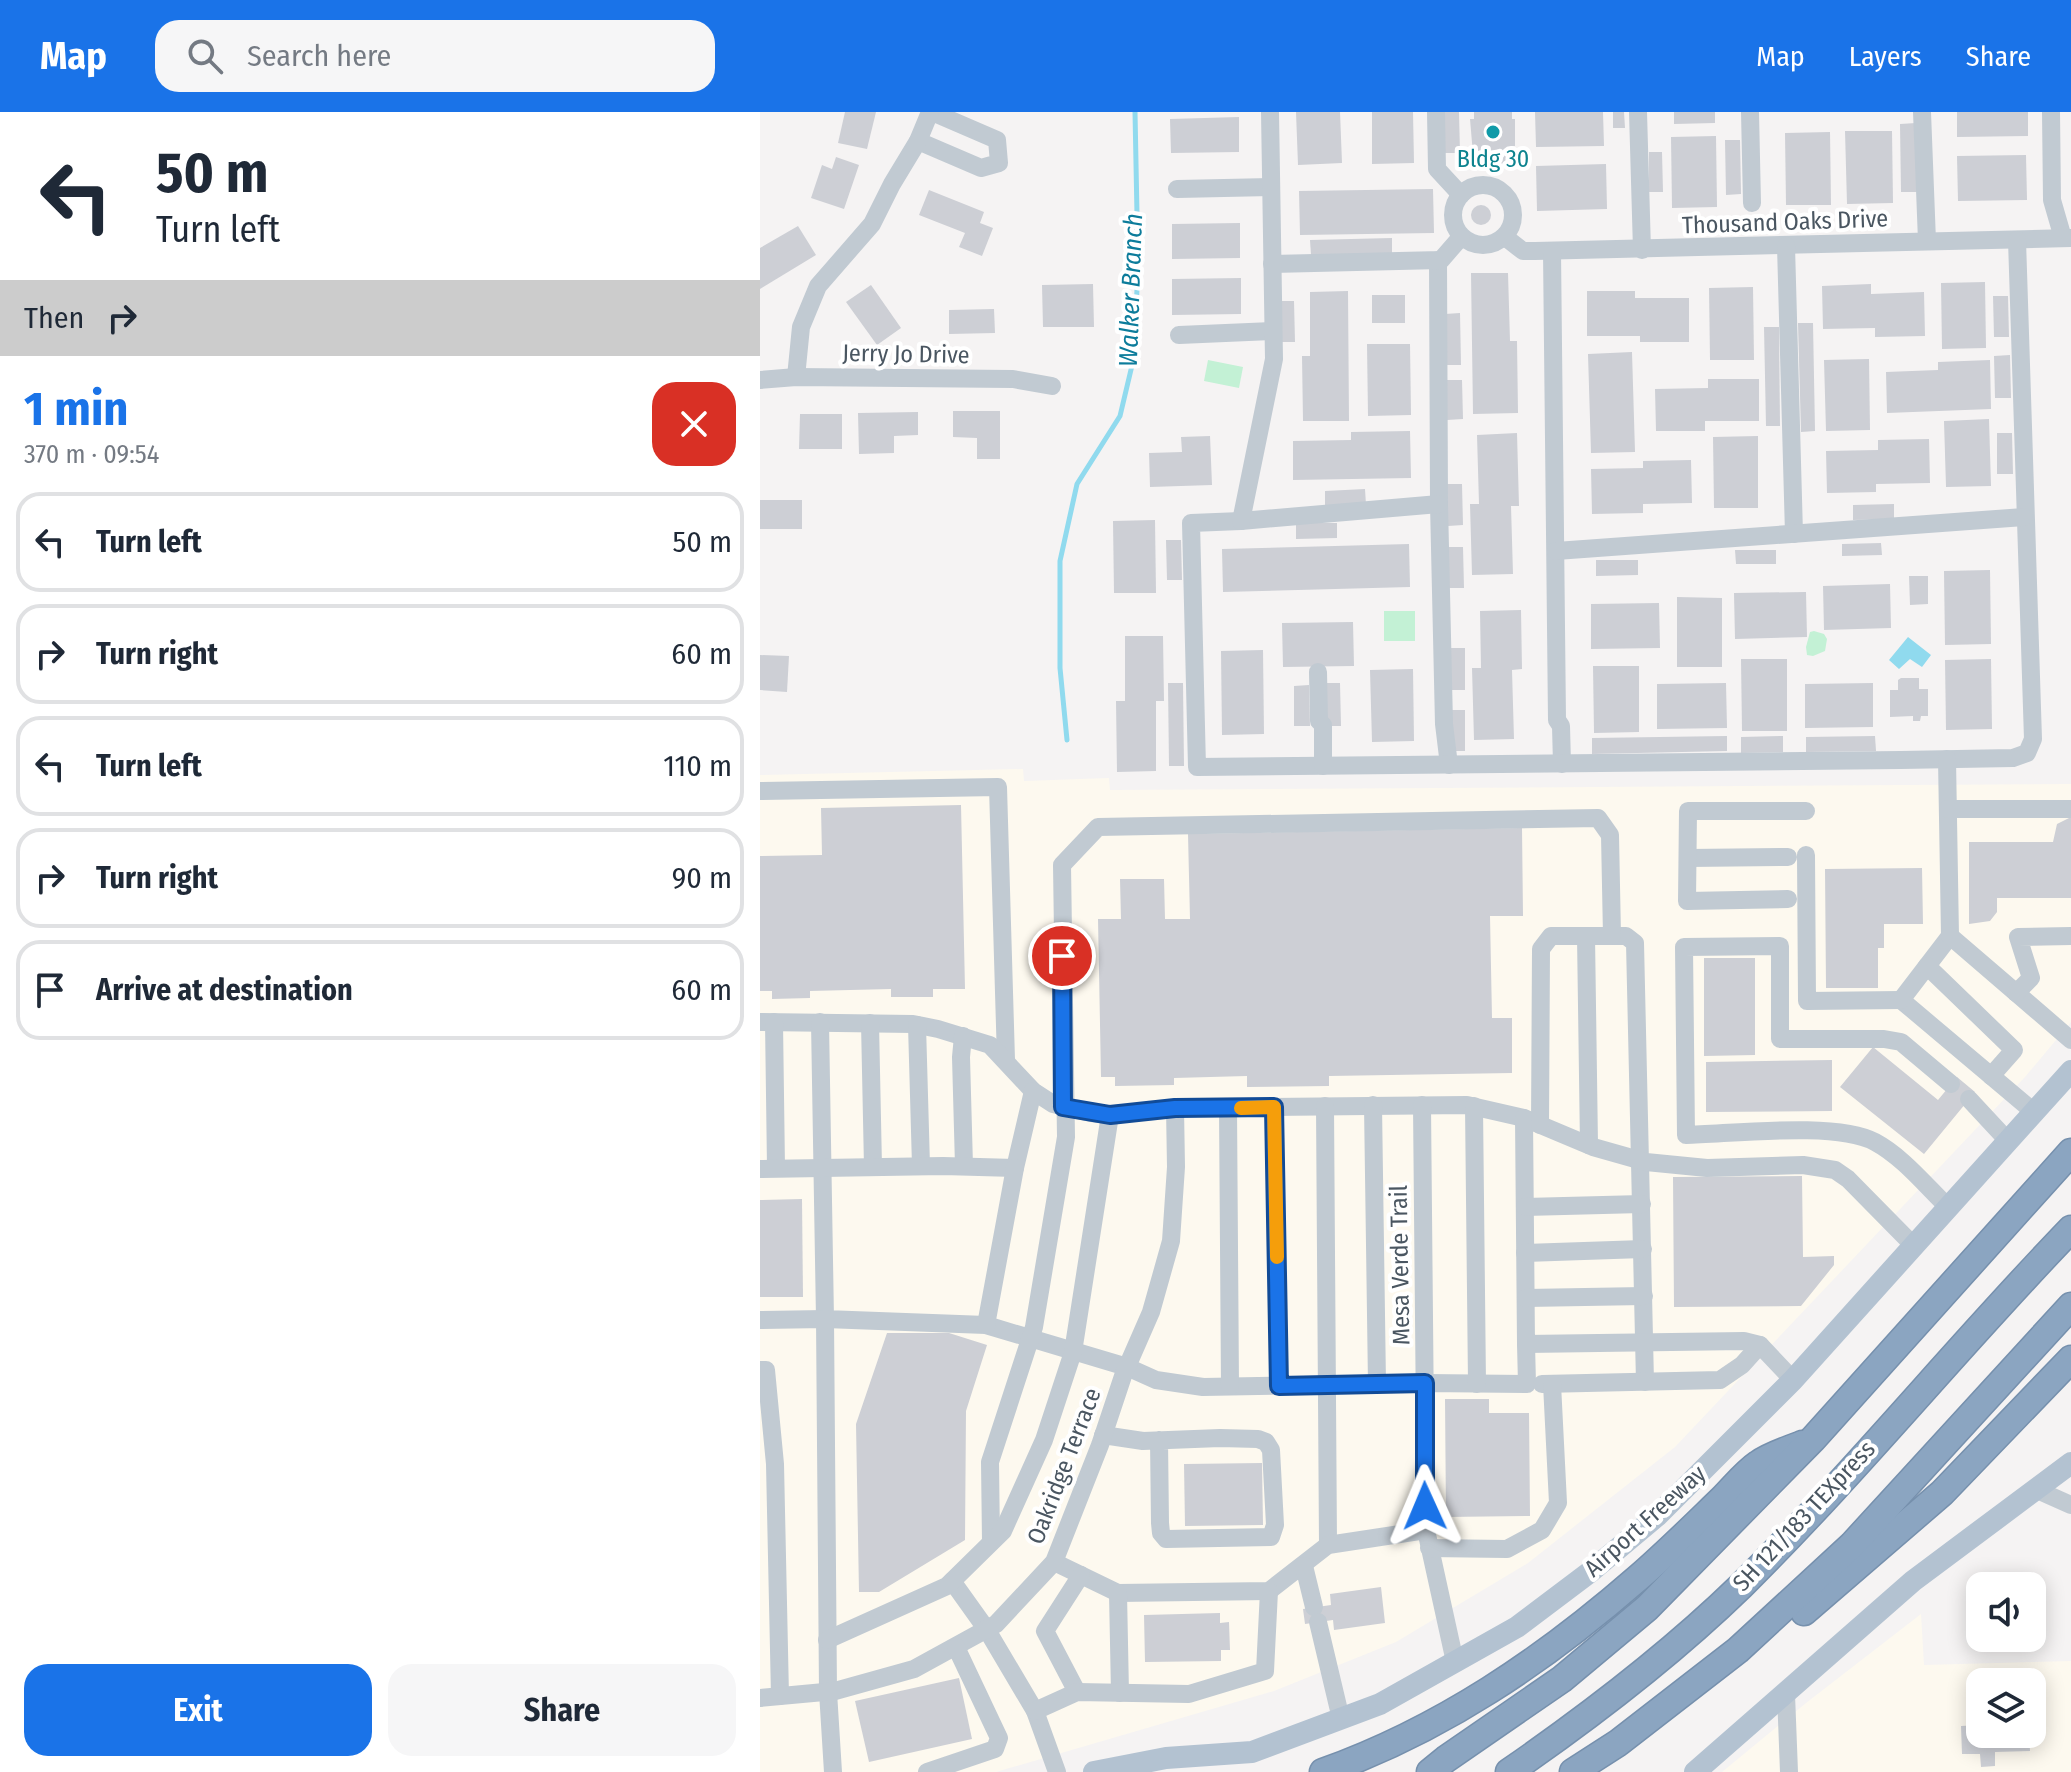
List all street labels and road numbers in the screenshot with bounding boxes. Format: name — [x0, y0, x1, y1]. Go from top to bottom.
street label: Thousand Oaks Drive — [1681, 204, 1889, 240]
street label: Jerry Jo Drive — [842, 339, 970, 369]
street label: Mesa Verde Trail — [1385, 1185, 1415, 1345]
street label: Oakridge Terrace — [1021, 1384, 1107, 1548]
street label: SH 121/183 TEXpress — [1727, 1435, 1881, 1597]
street label: Airport Freeway — [1579, 1459, 1711, 1583]

